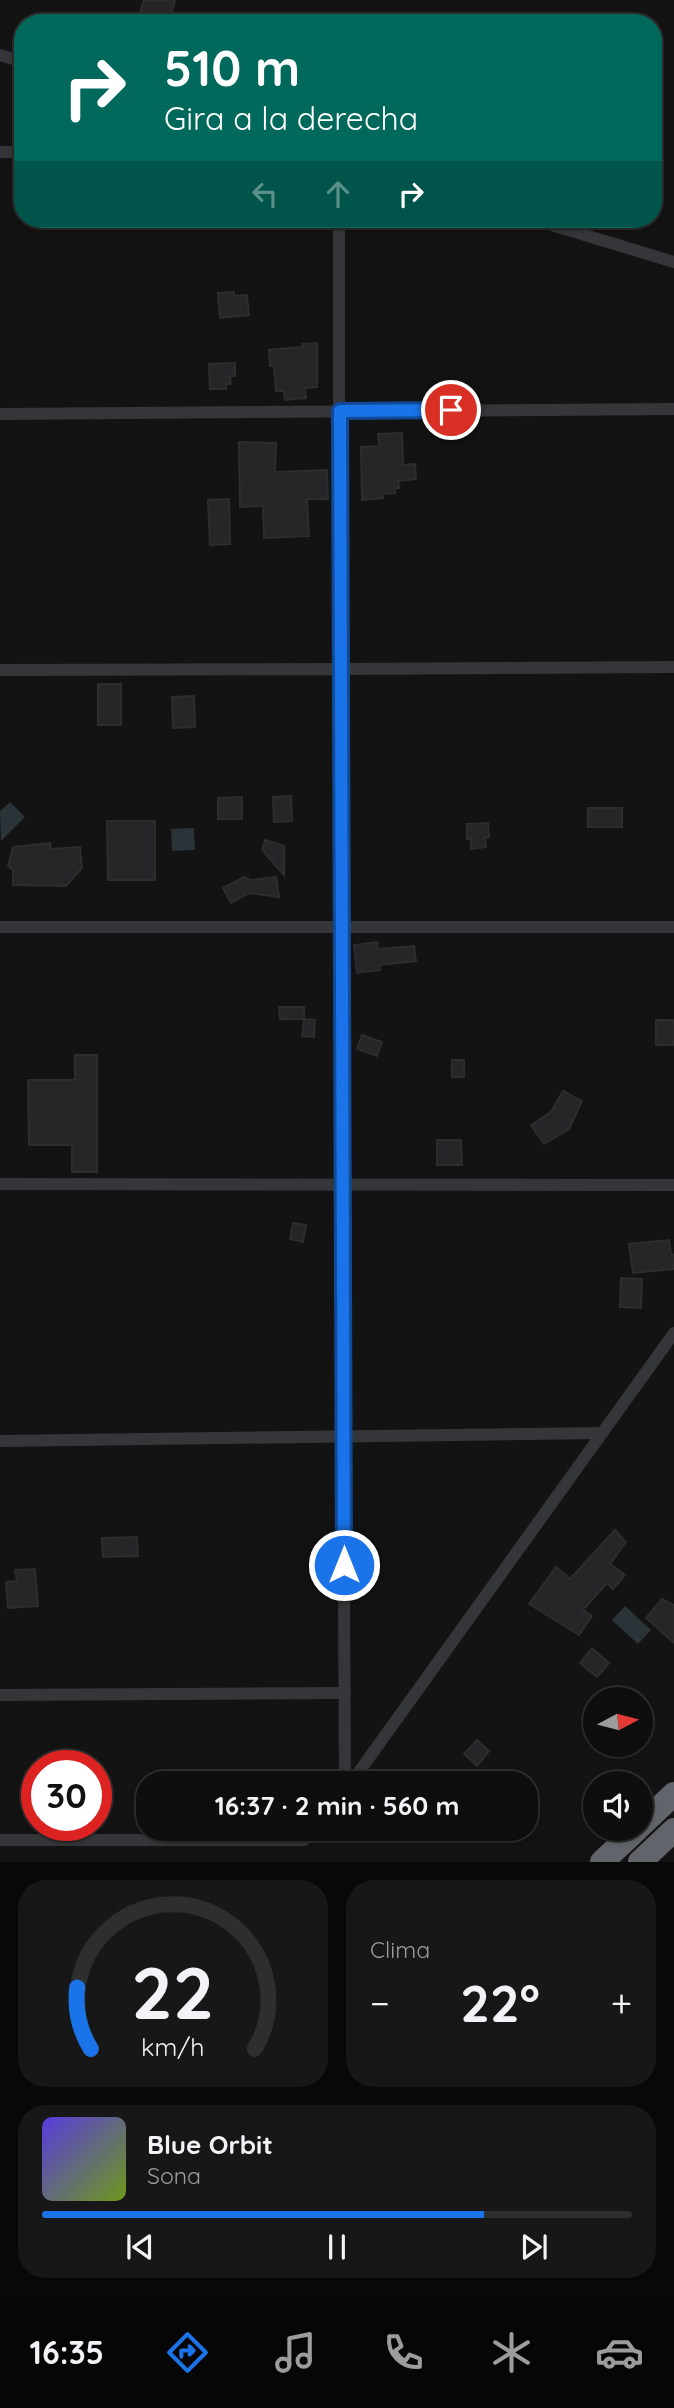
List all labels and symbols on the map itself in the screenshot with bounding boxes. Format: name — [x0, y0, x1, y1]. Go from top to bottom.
pin — [421, 380, 481, 440]
position arrow — [307, 1528, 381, 1602]
north arrow — [583, 1687, 653, 1757]
speed limit sign: 30 — [21, 1750, 112, 1841]

